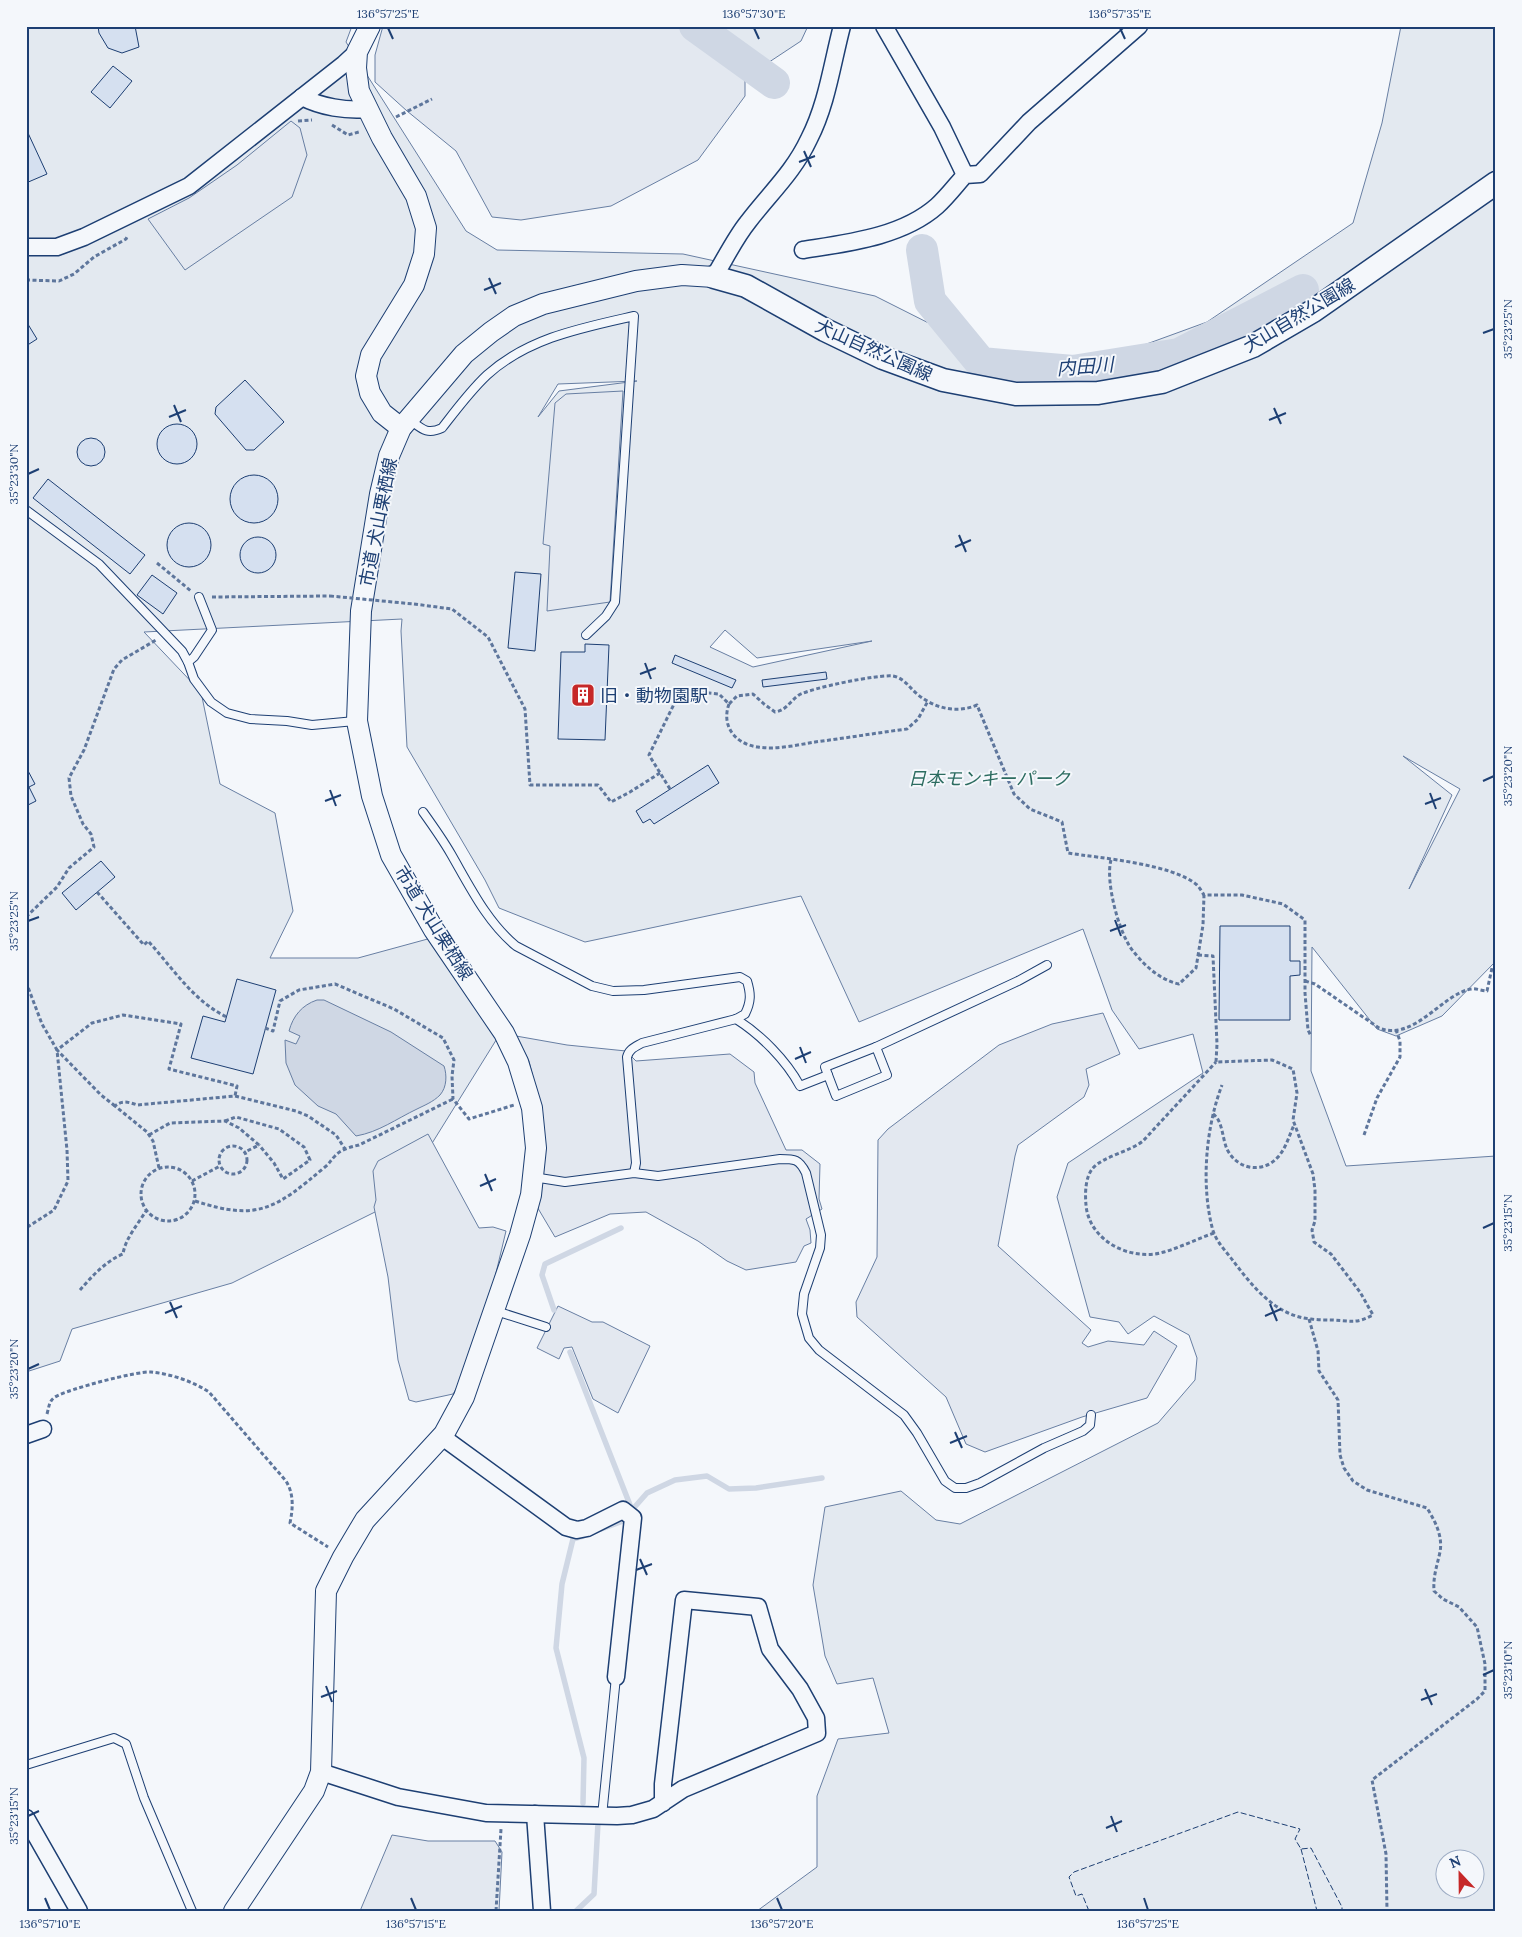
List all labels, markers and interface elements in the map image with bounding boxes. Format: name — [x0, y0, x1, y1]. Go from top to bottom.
text: 136°57'25"E — [357, 6, 419, 21]
text: 136°57'30"E — [722, 6, 786, 21]
text: 136°57'35"E — [1089, 6, 1151, 21]
street label: 犬山自然公園線 — [1239, 273, 1359, 357]
text: 35°23'25"N — [1500, 299, 1515, 359]
street label: 犬山自然公園線 — [812, 314, 936, 386]
water label: 内田川 — [1056, 352, 1116, 380]
text: 35°23'30"N — [6, 444, 21, 504]
street label: 市道 犬山栗栖線 — [354, 456, 402, 588]
building icon: 旧・動物園駅 — [570, 682, 596, 708]
place label: 旧・動物園駅 — [600, 684, 708, 707]
text: 35°23'20"N — [1500, 746, 1515, 806]
park label: 日本モンキーパーク — [908, 767, 1071, 790]
street label: 市道 犬山栗栖線 — [390, 861, 478, 985]
text: 35°23'25"N — [6, 891, 21, 951]
text: 35°23'15"N — [1500, 1194, 1515, 1252]
text: 35°23'20"N — [6, 1339, 21, 1399]
text: 35°23'10"N — [1500, 1641, 1515, 1699]
text: 35°23'15"N — [6, 1787, 21, 1845]
north arrow — [1434, 1850, 1484, 1900]
text: N — [1447, 1852, 1464, 1872]
text: 136°57'10"E — [20, 1916, 80, 1931]
text: 136°57'15"E — [386, 1916, 446, 1931]
text: 136°57'20"E — [751, 1916, 813, 1931]
text: 136°57'25"E — [1117, 1916, 1179, 1931]

